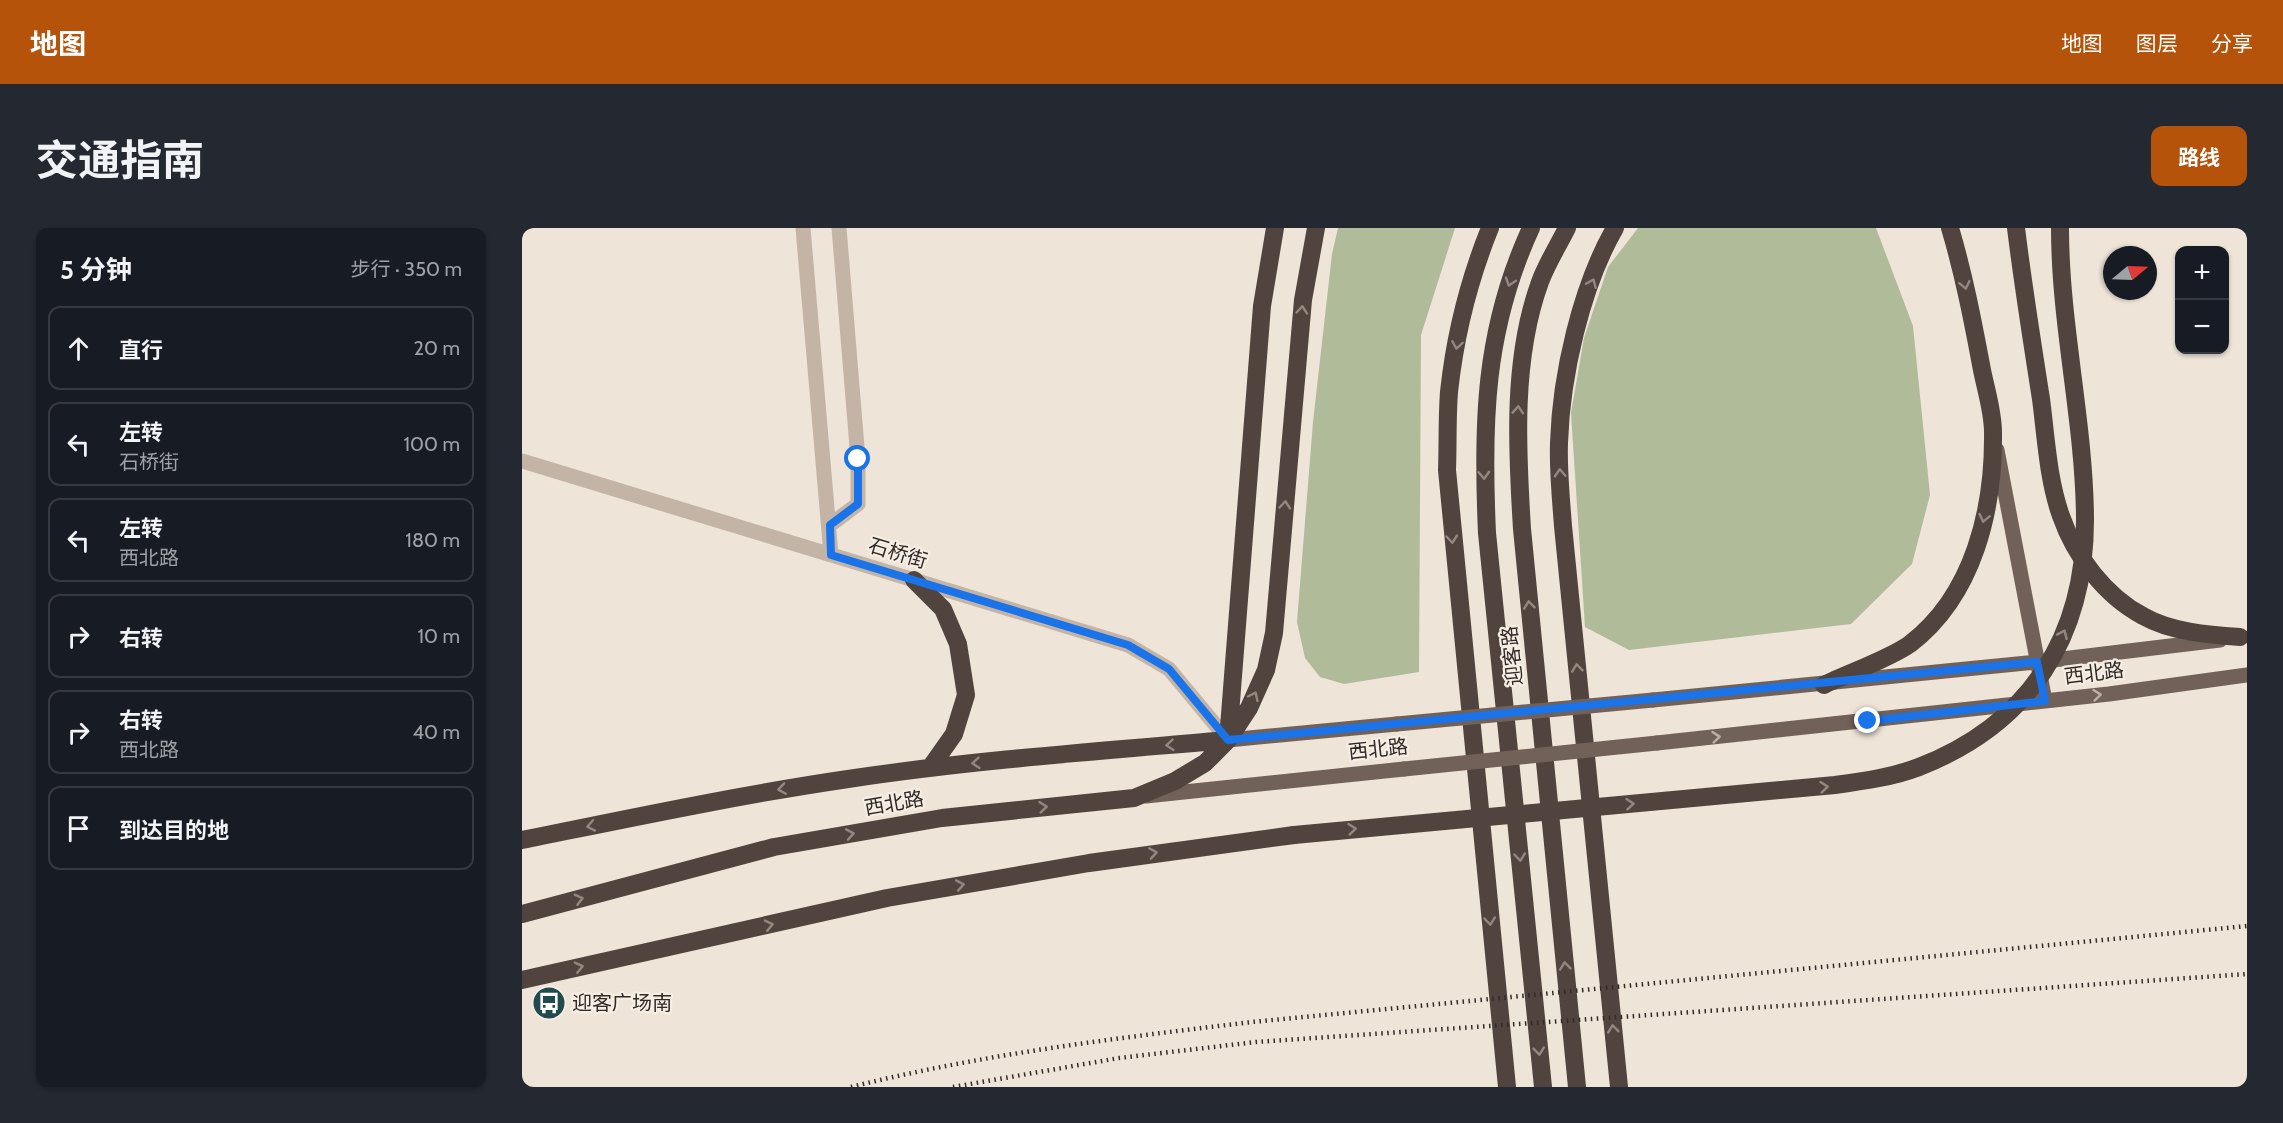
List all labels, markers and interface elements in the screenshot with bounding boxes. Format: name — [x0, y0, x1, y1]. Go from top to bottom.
text: 地图 — [30, 27, 86, 61]
text: 地图 — [2061, 31, 2103, 56]
text: 图层 — [2136, 31, 2178, 56]
text: 分享 — [2211, 31, 2253, 56]
button: 路线 — [2151, 126, 2247, 186]
text: 交通指南 — [36, 134, 204, 186]
north arrow — [2103, 246, 2157, 300]
map controls — [2175, 246, 2229, 354]
button: + — [2175, 246, 2229, 300]
text: 5 分钟 — [60, 254, 132, 286]
text: 步行 · 350 m — [351, 257, 462, 281]
one-way arrow — [1505, 276, 1517, 287]
one-way arrow — [1585, 278, 1597, 289]
one-way arrow — [1958, 279, 1971, 289]
button: − — [2175, 300, 2229, 354]
one-way arrow — [1295, 306, 1308, 315]
icon: ahead — [62, 332, 95, 365]
text: 20 m — [414, 336, 460, 360]
text: 直行 — [119, 337, 163, 364]
one-way arrow — [1451, 340, 1463, 349]
one-way arrow — [1512, 406, 1525, 415]
text: 左转 — [119, 419, 163, 446]
icon: left — [62, 428, 95, 461]
text: 100 m — [404, 432, 460, 456]
route start — [844, 445, 870, 471]
text: 石桥街 — [119, 450, 179, 474]
one-way arrow — [1554, 469, 1567, 478]
one-way arrow — [1478, 470, 1491, 479]
one-way arrow — [1278, 500, 1291, 509]
one-way arrow — [1979, 513, 1992, 523]
text: 左转 — [119, 515, 163, 542]
icon: left — [62, 524, 95, 557]
text: 180 m — [405, 528, 460, 552]
street label: 石桥街 — [866, 533, 930, 573]
one-way arrow — [1445, 534, 1458, 543]
text: 西北路 — [119, 546, 179, 570]
one-way arrow — [1523, 600, 1536, 609]
icon: right — [62, 620, 95, 653]
text: 10 m — [417, 624, 460, 648]
text: 右转 — [119, 625, 163, 652]
street label: 迎客路 — [1497, 625, 1527, 687]
one-way arrow — [2056, 629, 2068, 640]
street label: 西北路 — [2063, 657, 2125, 689]
one-way arrow — [1571, 663, 1584, 672]
one-way arrow — [2093, 689, 2102, 702]
one-way arrow — [1247, 691, 1259, 702]
text: 右转 — [119, 707, 163, 734]
route end — [1854, 707, 1880, 733]
icon: right — [62, 716, 95, 749]
text: 40 m — [412, 720, 460, 744]
one-way arrow — [1711, 731, 1720, 744]
street label: 西北路 — [1347, 734, 1409, 764]
text: 西北路 — [119, 738, 179, 762]
one-way arrow — [1165, 738, 1174, 751]
one-way arrow — [971, 756, 980, 769]
one-way arrow — [1820, 781, 1829, 794]
one-way arrow — [778, 782, 787, 794]
street label: 西北路 — [862, 786, 926, 820]
one-way arrow — [1625, 797, 1634, 810]
one-way arrow — [1038, 801, 1047, 814]
icon: arrive — [62, 812, 95, 845]
text: 到达目的地 — [119, 817, 229, 844]
one-way arrow — [586, 819, 596, 832]
one-way arrow — [1347, 823, 1357, 835]
one-way arrow — [845, 828, 854, 840]
one-way arrow — [1148, 848, 1157, 860]
one-way arrow — [1513, 852, 1526, 861]
one-way arrow — [956, 880, 965, 892]
one-way arrow — [573, 894, 583, 906]
one-way arrow — [1483, 916, 1496, 925]
one-way arrow — [764, 919, 774, 932]
one-way arrow — [574, 961, 584, 974]
one-way arrow — [1559, 962, 1572, 971]
bus stop icon: 迎客广场南 — [531, 985, 567, 1021]
place label: 迎客广场南 — [572, 991, 672, 1015]
one-way arrow — [1607, 1024, 1620, 1033]
one-way arrow — [1532, 1046, 1545, 1055]

